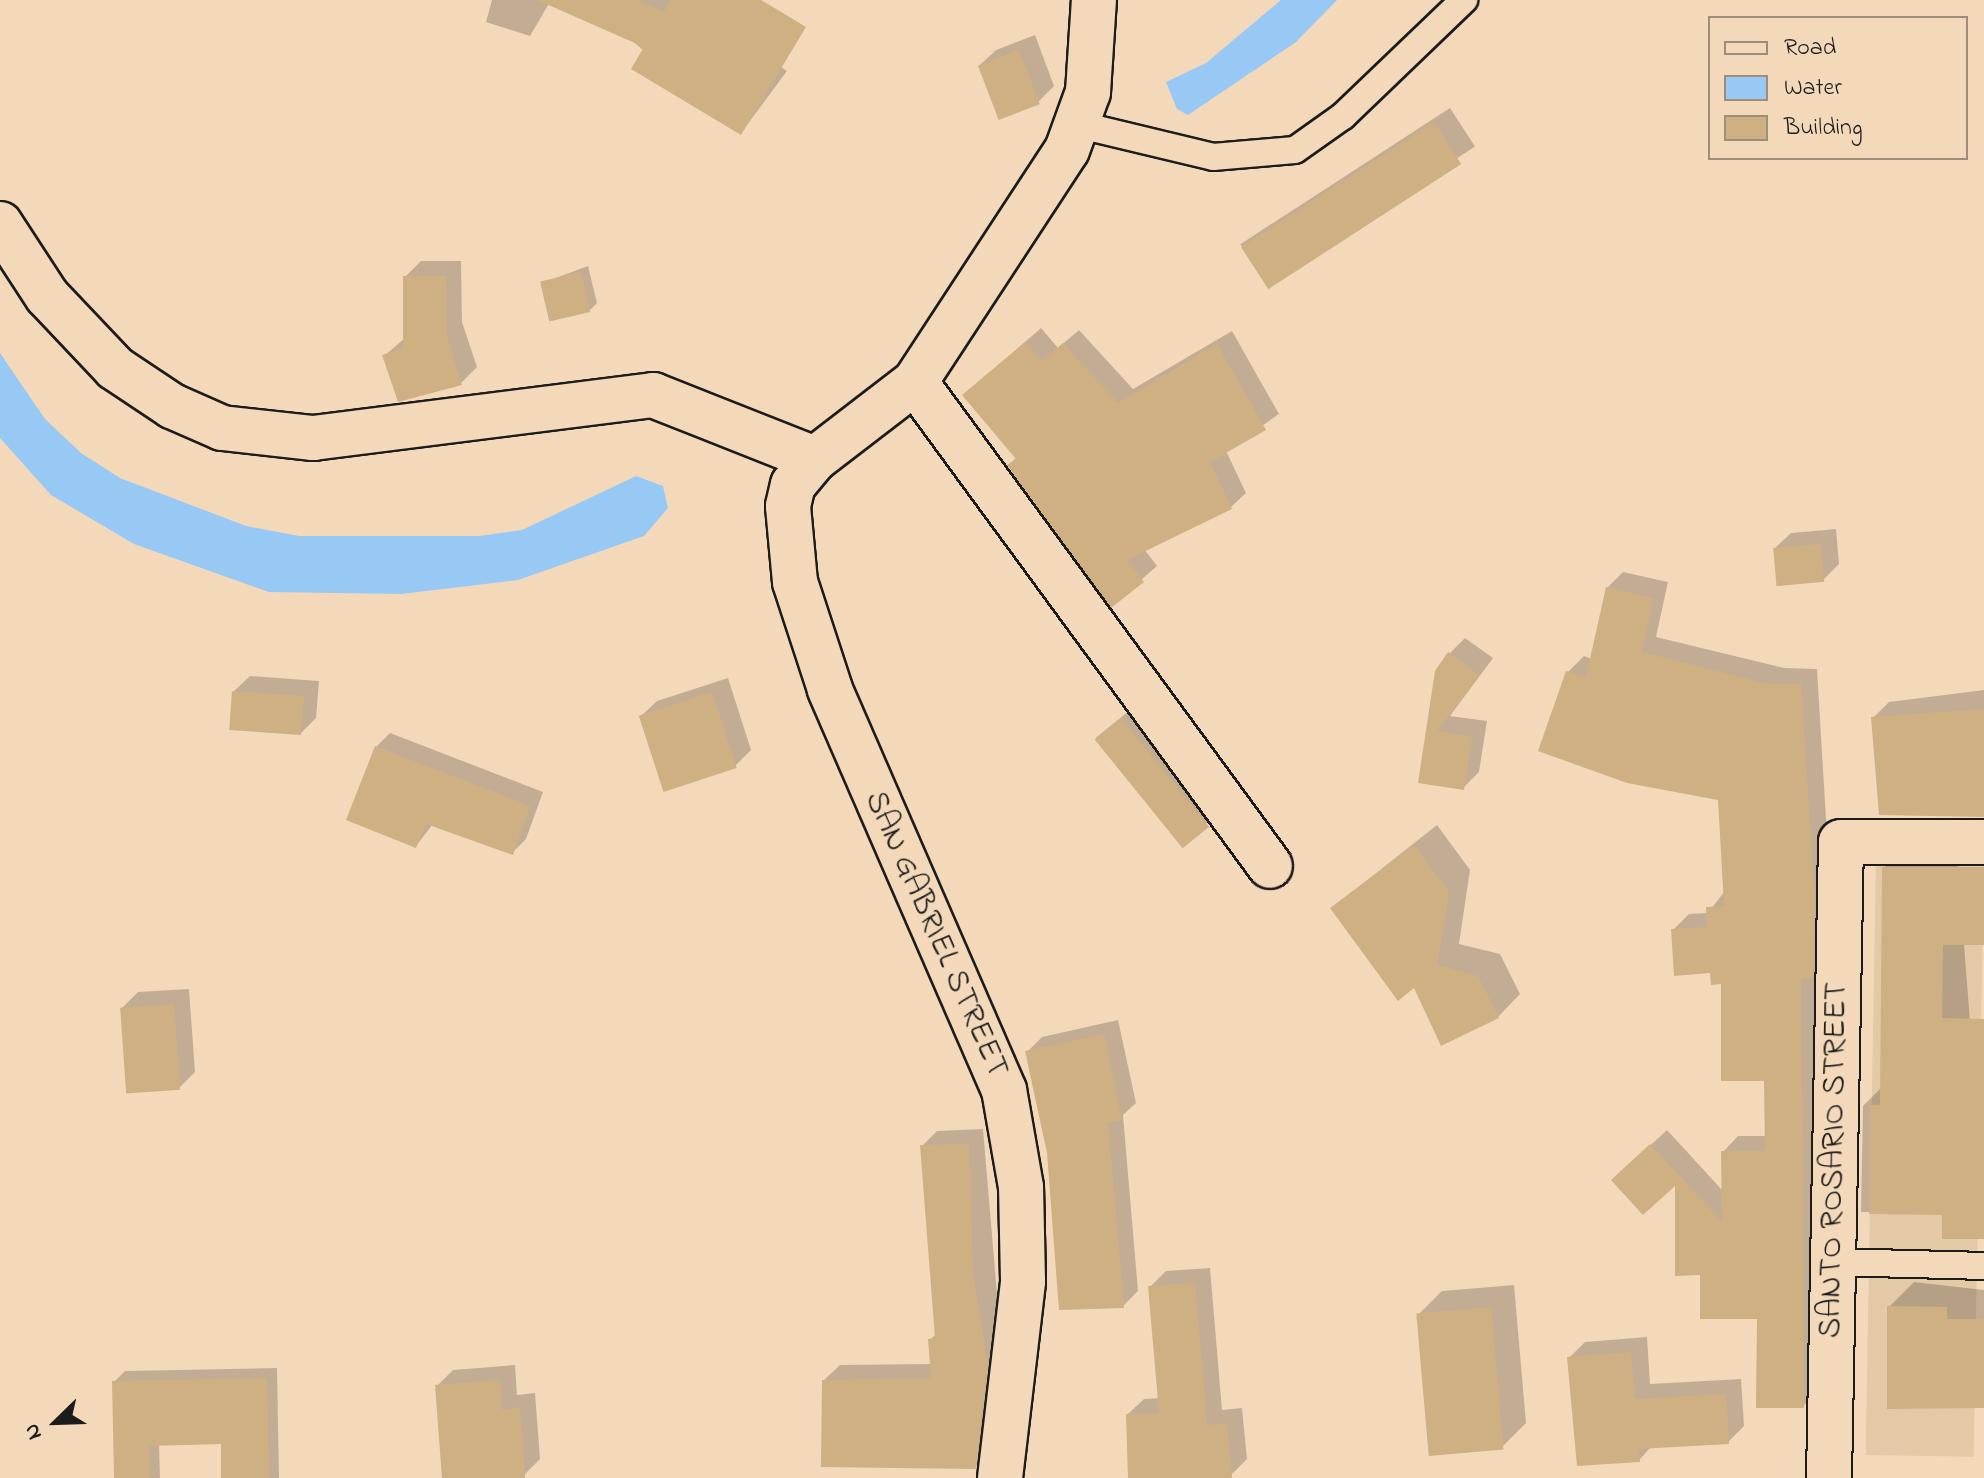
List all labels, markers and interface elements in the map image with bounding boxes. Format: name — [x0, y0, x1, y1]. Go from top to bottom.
legend — [1708, 16, 1968, 160]
text: Road — [1784, 31, 1836, 66]
text: Water — [1784, 71, 1842, 106]
text: Building — [1784, 111, 1863, 146]
street label: SAN GABRIEL STREET — [855, 786, 1015, 1084]
street label: SANTO ROSARIO STREET — [1813, 981, 1857, 1339]
north arrow — [16, 1382, 96, 1462]
text: N — [16, 1418, 52, 1444]

